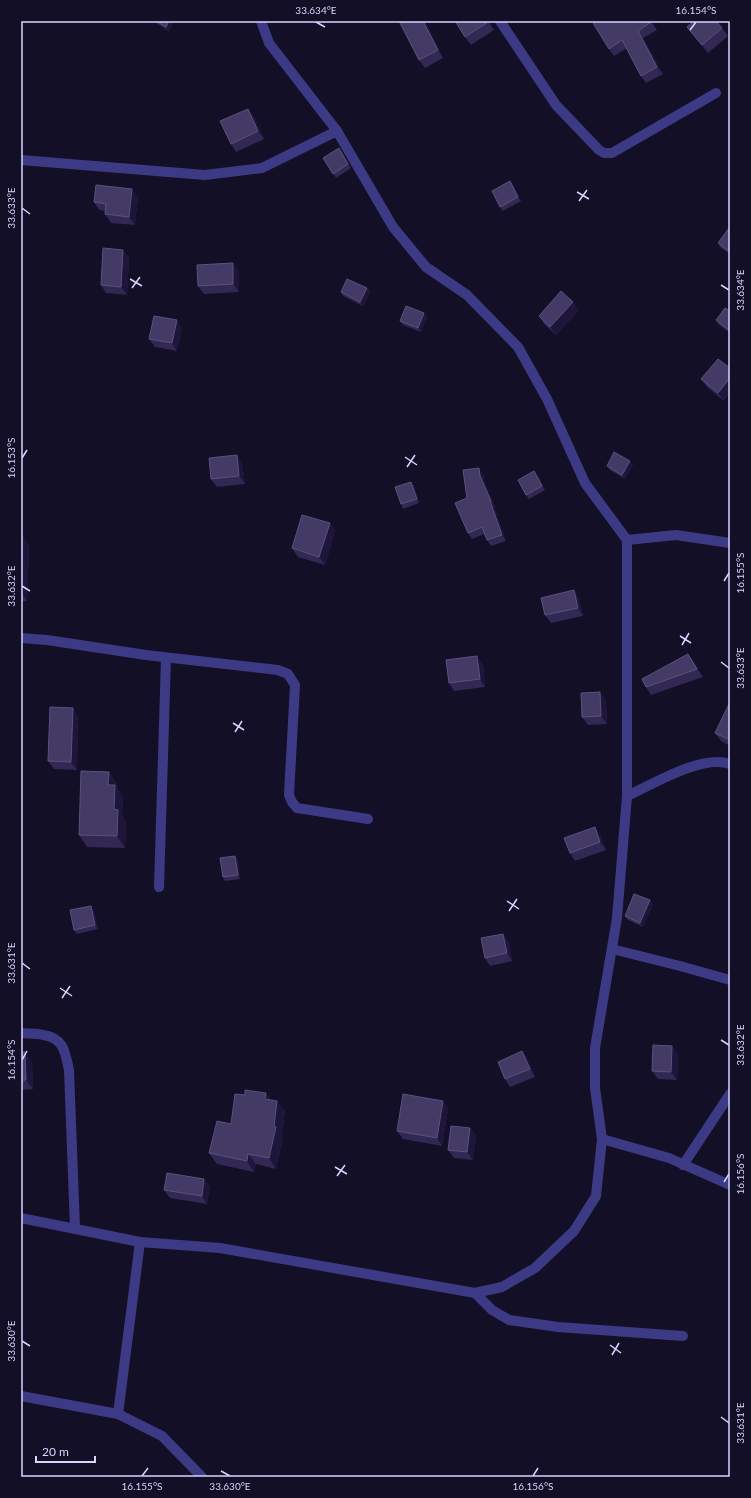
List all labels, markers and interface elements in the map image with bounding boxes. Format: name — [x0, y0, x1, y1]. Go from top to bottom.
text: 33.634°E — [295, 4, 337, 16]
text: 16.154°S — [676, 4, 716, 16]
text: 33.633°E — [5, 187, 17, 229]
text: 33.634°E — [734, 269, 746, 311]
text: 16.153°S — [5, 438, 17, 478]
text: 16.155°S — [734, 553, 746, 593]
text: 33.632°E — [5, 565, 17, 607]
text: 33.633°E — [734, 647, 746, 689]
text: 33.631°E — [5, 942, 17, 984]
text: 33.632°E — [734, 1024, 746, 1066]
text: 16.154°S — [5, 1040, 17, 1080]
text: 16.156°S — [734, 1154, 746, 1194]
text: 33.630°E — [5, 1320, 17, 1362]
text: 33.631°E — [734, 1402, 746, 1444]
scale bar — [36, 1438, 95, 1464]
text: 20 m — [42, 1444, 69, 1459]
text: 16.155°S — [122, 1480, 162, 1492]
text: 33.630°E — [209, 1480, 251, 1492]
text: 16.156°S — [513, 1480, 553, 1492]

